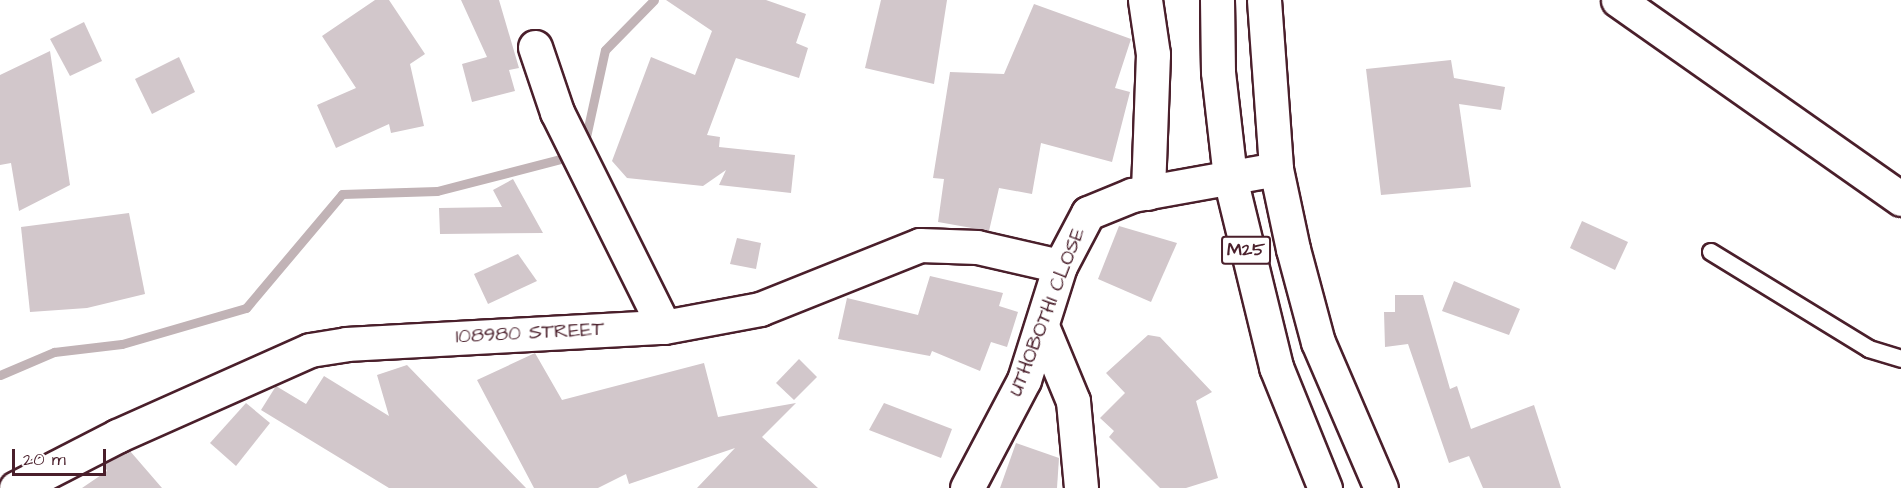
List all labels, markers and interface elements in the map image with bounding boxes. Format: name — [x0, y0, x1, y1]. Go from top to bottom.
street label: UTHOBOTHI CLOSE — [1004, 224, 1090, 400]
road number: M25 — [1220, 235, 1272, 265]
street label: 108980 STREET — [455, 317, 605, 349]
scale bar — [15, 437, 110, 475]
text: 20 m — [23, 447, 66, 472]

